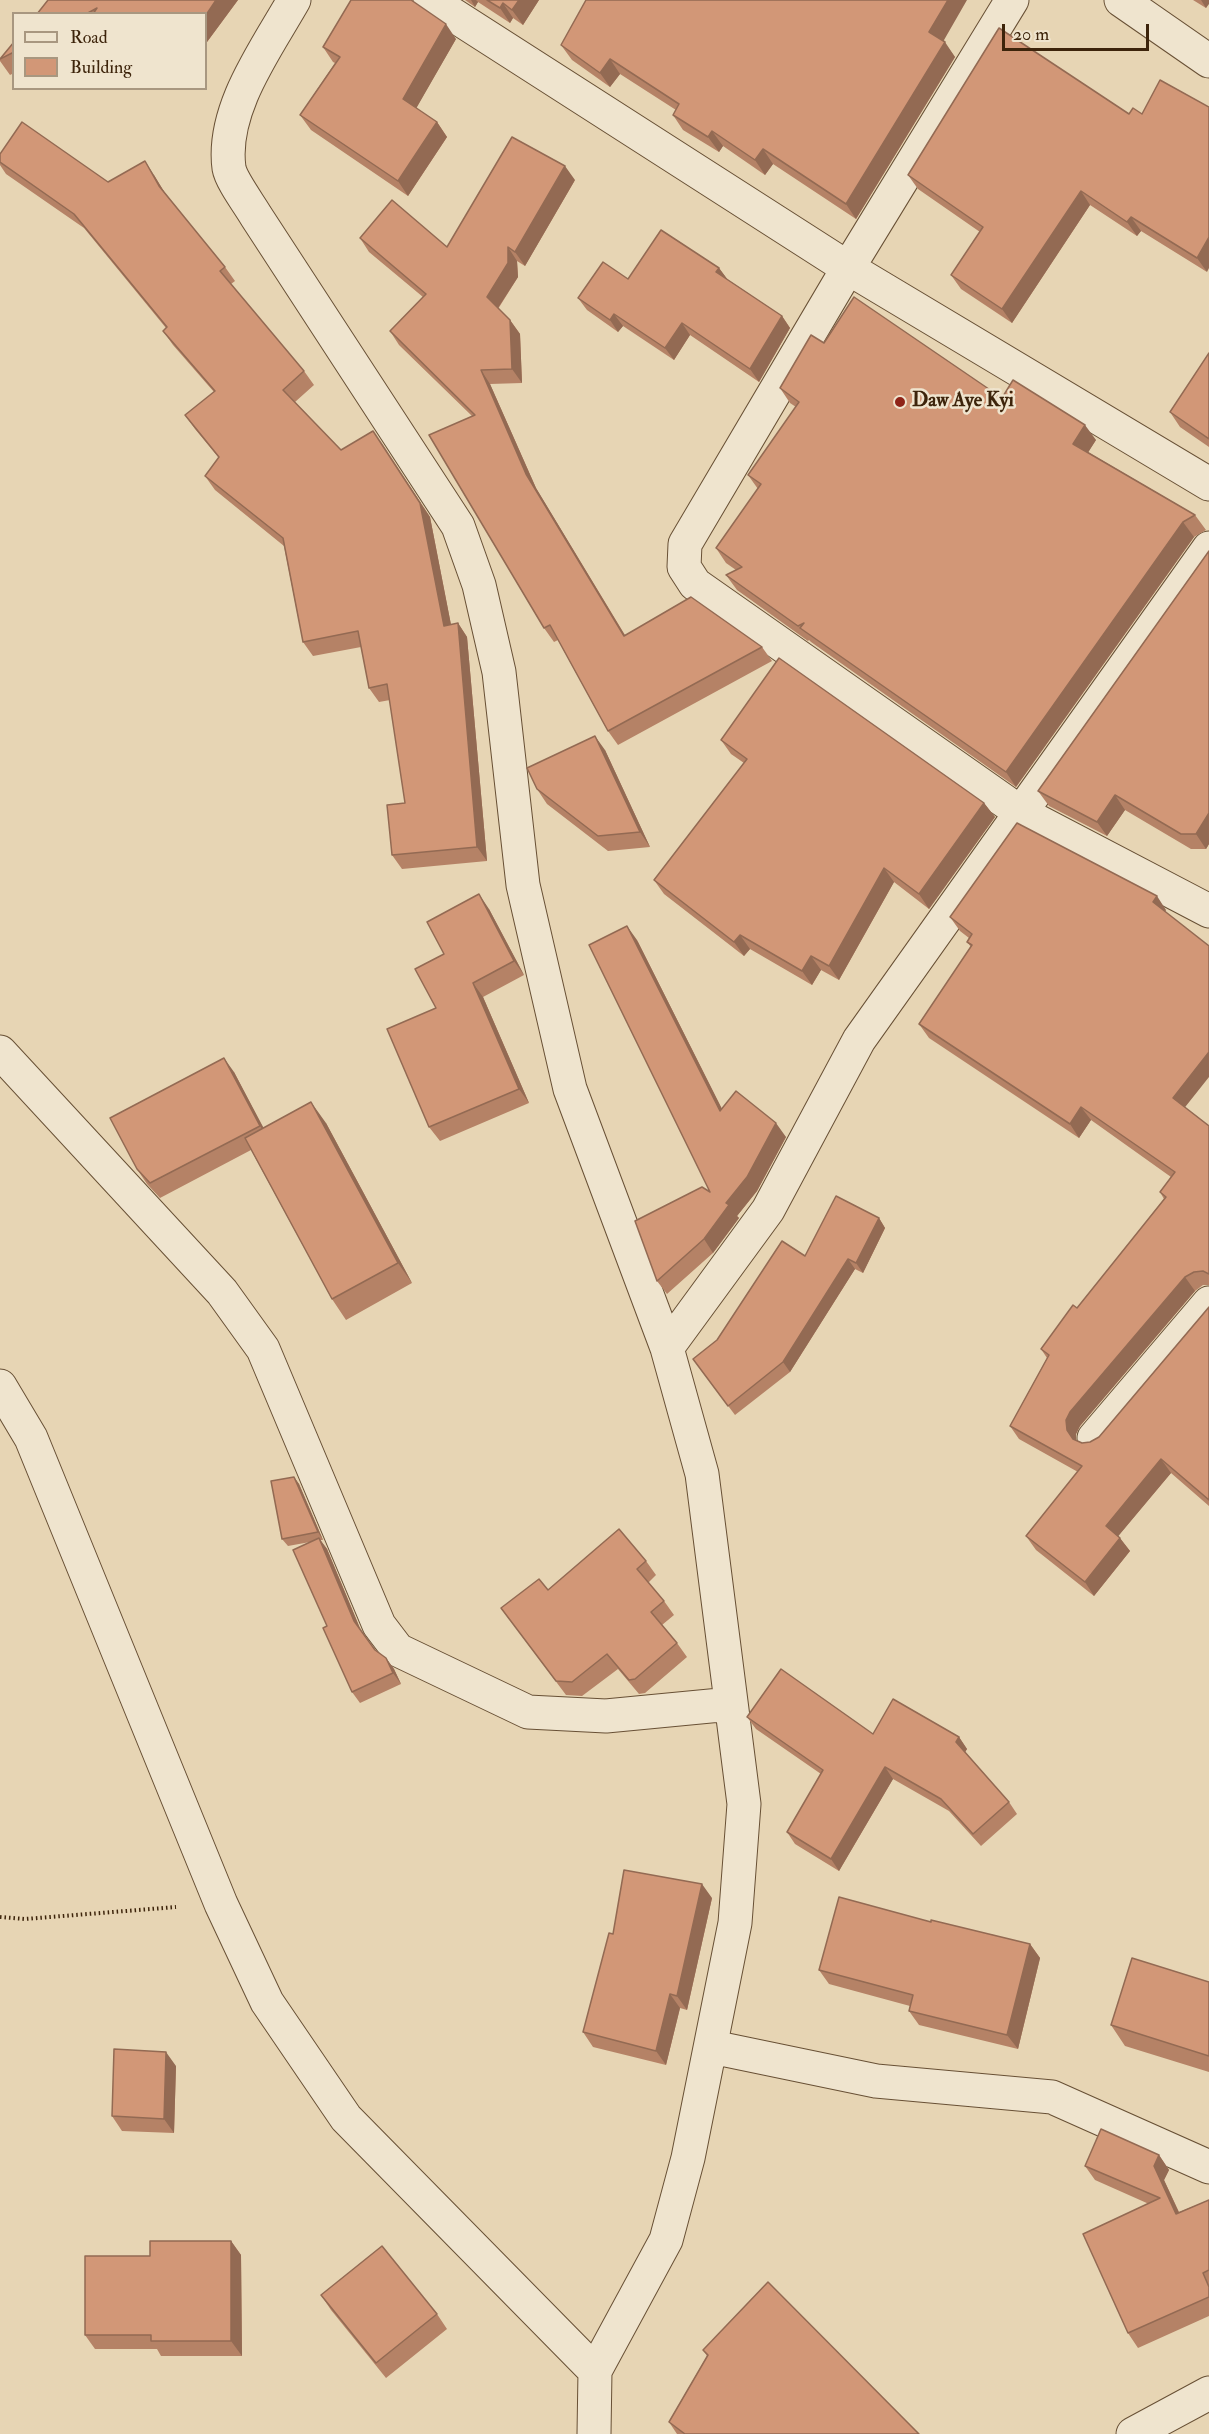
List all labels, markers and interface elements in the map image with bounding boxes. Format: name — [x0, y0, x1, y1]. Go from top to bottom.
legend — [12, 12, 207, 90]
scale bar — [1005, 12, 1152, 50]
text: 20 m — [1013, 23, 1049, 46]
text: Road — [70, 26, 108, 49]
text: Building — [70, 56, 132, 79]
place label: Daw Aye Kyi — [912, 390, 1014, 414]
marker: Daw Aye Kyi — [893, 395, 907, 409]

